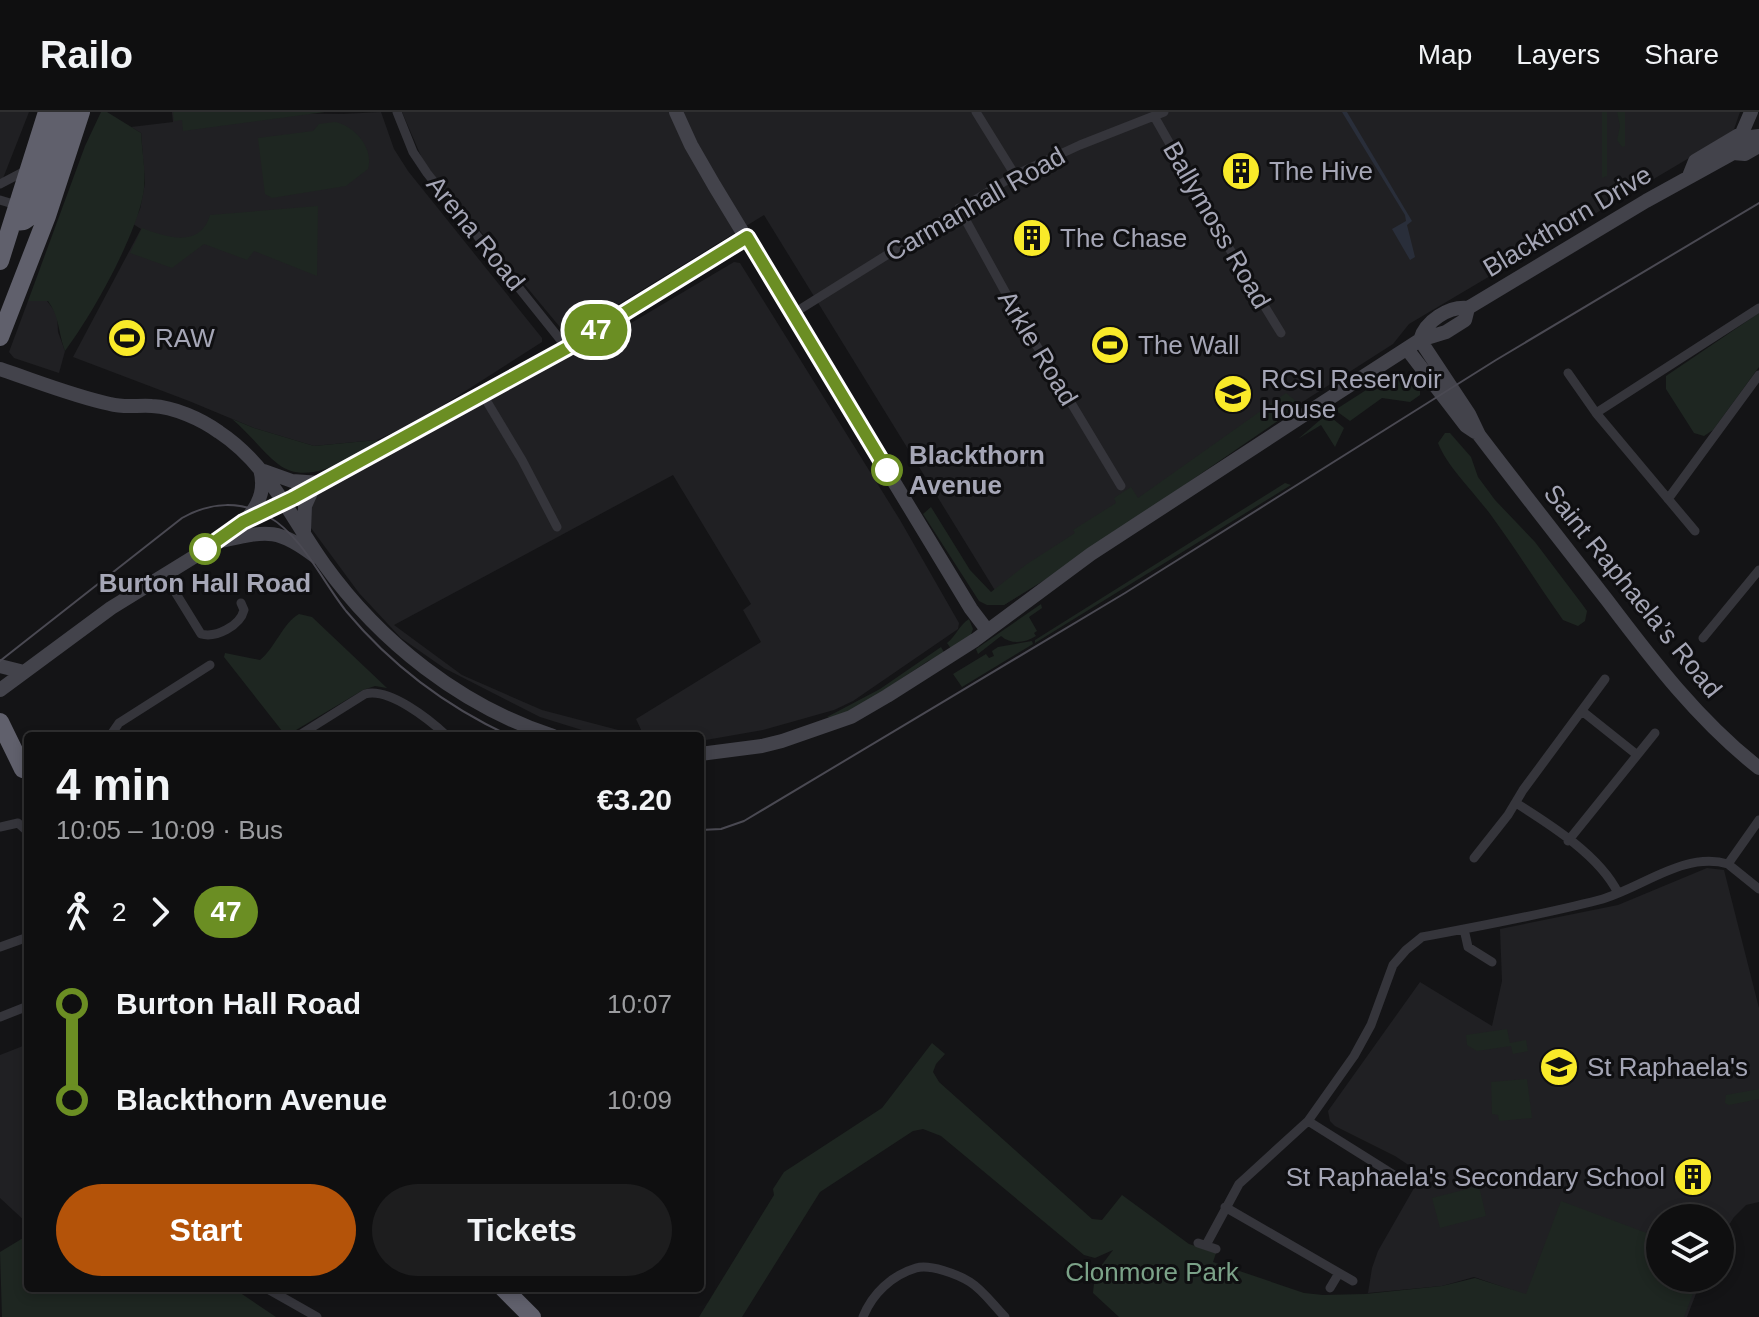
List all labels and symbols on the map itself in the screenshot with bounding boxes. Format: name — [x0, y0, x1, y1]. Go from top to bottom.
street label: Ballymoss Road — [1157, 136, 1277, 314]
street label: Carmanhall Road — [880, 140, 1070, 268]
building icon: The Hive — [1220, 150, 1262, 192]
place label: The Hive — [1269, 156, 1373, 186]
street label: Blackthorn Drive — [1478, 159, 1656, 283]
street label: Arena Road — [421, 170, 531, 296]
building icon: The Chase — [1011, 217, 1053, 259]
place label: The Chase — [1060, 223, 1187, 253]
street label: Arkle Road — [992, 285, 1084, 411]
line badge: 47 — [560, 304, 632, 356]
sports icon: RAW — [106, 317, 148, 359]
place label: RAW — [155, 323, 215, 353]
sports icon: The Wall — [1089, 324, 1131, 366]
place label: The Wall — [1138, 330, 1240, 360]
place label: RCSI Reservoir House — [1261, 364, 1442, 424]
school or university icon: RCSI Reservoir House — [1212, 373, 1254, 415]
place label: Blackthorn Avenue — [909, 440, 1045, 500]
marker: Blackthorn Avenue — [872, 455, 902, 485]
street label: Saint Raphaela’s Road — [1538, 478, 1728, 704]
marker: Burton Hall Road — [190, 534, 220, 564]
place label: Burton Hall Road — [99, 568, 311, 598]
school or university icon: St Raphaela's — [1538, 1046, 1580, 1088]
place label: St Raphaela's — [1587, 1052, 1748, 1082]
building icon: St Raphaela's Secondary School — [1672, 1156, 1714, 1198]
place label: St Raphaela's Secondary School — [1286, 1162, 1665, 1192]
park label: Clonmore Park — [1065, 1257, 1240, 1287]

